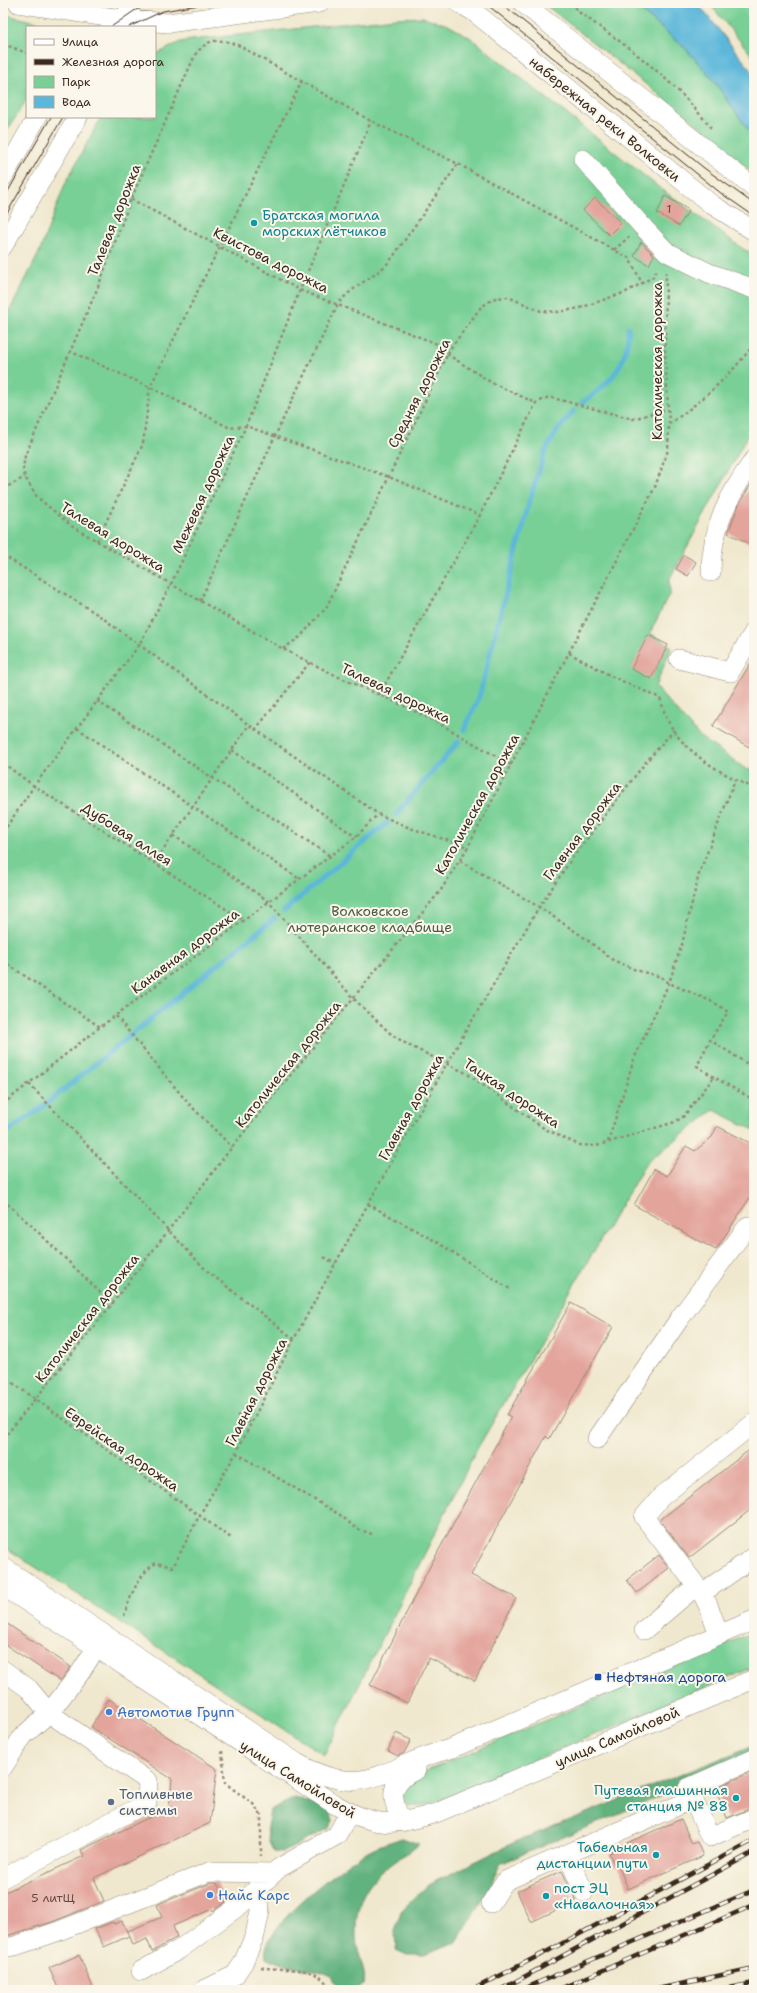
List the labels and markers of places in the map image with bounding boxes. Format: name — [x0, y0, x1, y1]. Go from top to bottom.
place label: Братская могила морских лётчиков — [262, 206, 387, 240]
marker: Братская могила морских лётчиков — [249, 218, 259, 228]
place label: Нефтяная дорога — [606, 1668, 726, 1686]
marker: Нефтяная дорога — [593, 1672, 603, 1682]
place label: Автомотив Групп — [117, 1703, 235, 1721]
marker: Автомотив Групп — [104, 1707, 114, 1717]
place label: Путевая машинная станция № 88 — [594, 1781, 728, 1815]
place label: Топливные системы — [119, 1785, 193, 1819]
marker: Путевая машинная станция № 88 — [731, 1793, 741, 1803]
marker: Топливные системы — [106, 1797, 116, 1807]
place label: Табельная дистанции пути — [537, 1838, 648, 1872]
marker: Табельная дистанции пути — [651, 1850, 661, 1860]
place label: пост ЭЦ «Навалочная» — [554, 1879, 655, 1913]
place label: Найс Карс — [218, 1886, 290, 1904]
marker: Найс Карс — [205, 1890, 215, 1900]
marker: пост ЭЦ «Навалочная» — [541, 1891, 551, 1901]

